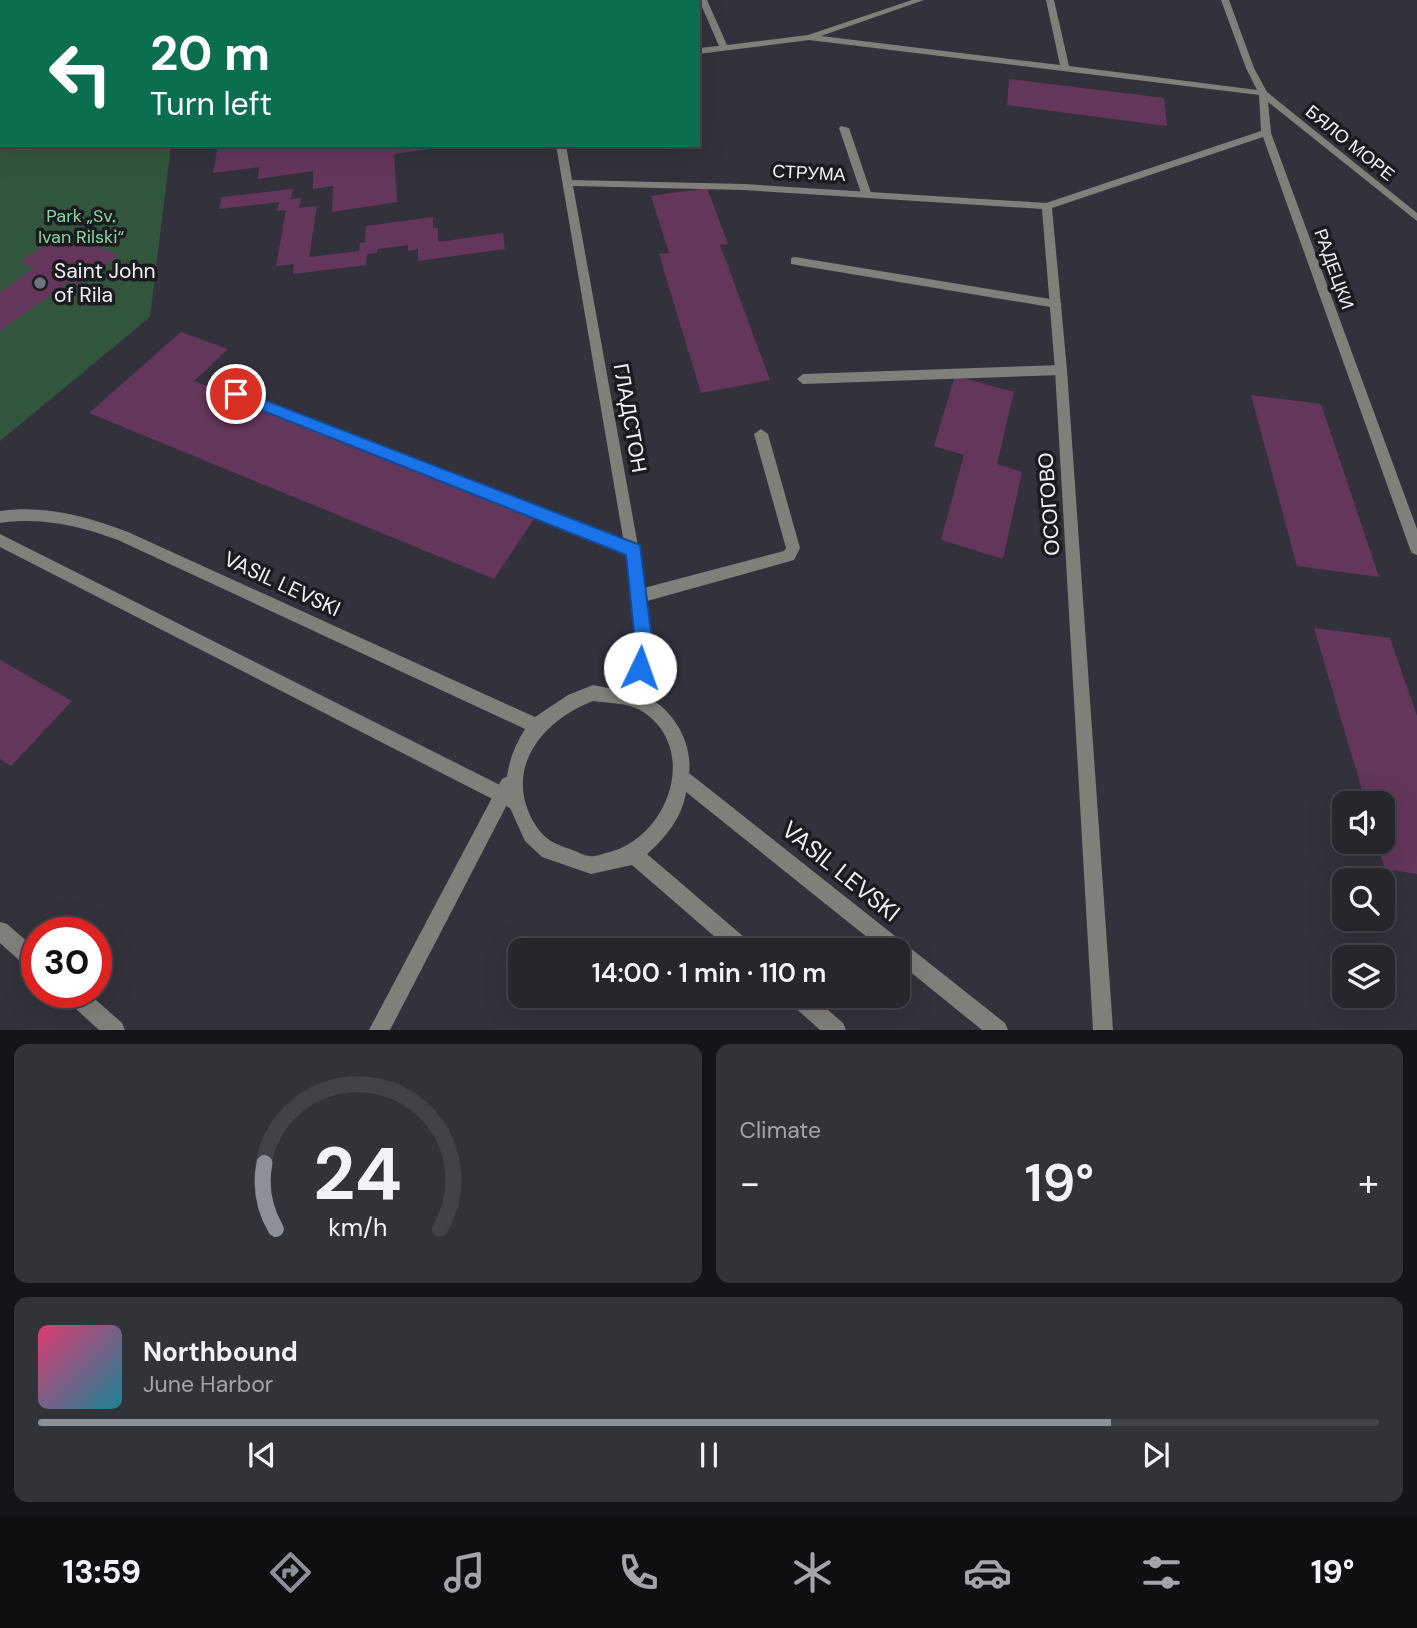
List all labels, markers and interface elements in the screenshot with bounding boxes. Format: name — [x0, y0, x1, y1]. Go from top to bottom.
text: 20 m — [150, 21, 270, 85]
icon: left — [35, 28, 126, 119]
text: Turn left — [150, 83, 272, 125]
street label: БЯЛО МОРЕ — [1300, 100, 1400, 186]
street label: СТРУМА — [772, 159, 846, 187]
park label: Park „Sv. Ivan Rilski“ — [38, 204, 124, 249]
street label: РАДЕЦКИ — [1308, 225, 1360, 313]
place label: Saint John of Rila — [54, 257, 156, 309]
marker: Saint John of Rila — [32, 275, 48, 291]
street label: ГЛАДСТОН — [607, 361, 653, 475]
pin — [206, 364, 266, 424]
icon: arrive — [217, 375, 255, 413]
street label: ОСОГОВО — [1031, 451, 1067, 557]
street label: VASIL LEVSKI — [219, 545, 345, 623]
position arrow — [603, 631, 677, 705]
map controls — [1332, 791, 1395, 1008]
button: sound — [1332, 791, 1395, 854]
street label: VASIL LEVSKI — [776, 814, 906, 928]
button: search — [1332, 868, 1395, 931]
speed limit sign: 30 — [21, 917, 112, 1008]
button: layers — [1332, 945, 1395, 1008]
text: 14:00 · 1 min · 110 m — [592, 956, 826, 990]
text: Climate — [740, 1115, 821, 1145]
text: 24 — [313, 1128, 402, 1223]
text: 19° — [1024, 1149, 1094, 1217]
text: − — [740, 1158, 760, 1208]
text: + — [1358, 1158, 1379, 1208]
text: km/h — [328, 1211, 387, 1244]
text: Northbound — [143, 1335, 298, 1369]
text: June Harbor — [143, 1369, 273, 1399]
icon: previous — [243, 1436, 281, 1474]
icon: pause — [690, 1436, 728, 1474]
icon: next — [1137, 1436, 1175, 1474]
icon: directions — [266, 1548, 315, 1597]
icon: music — [440, 1548, 489, 1597]
icon: phone — [614, 1548, 663, 1597]
icon: climate — [788, 1548, 837, 1597]
icon: car — [963, 1548, 1012, 1597]
icon: filters — [1137, 1548, 1186, 1597]
text: 13:59 — [63, 1551, 141, 1593]
text: 19° — [1311, 1551, 1354, 1593]

